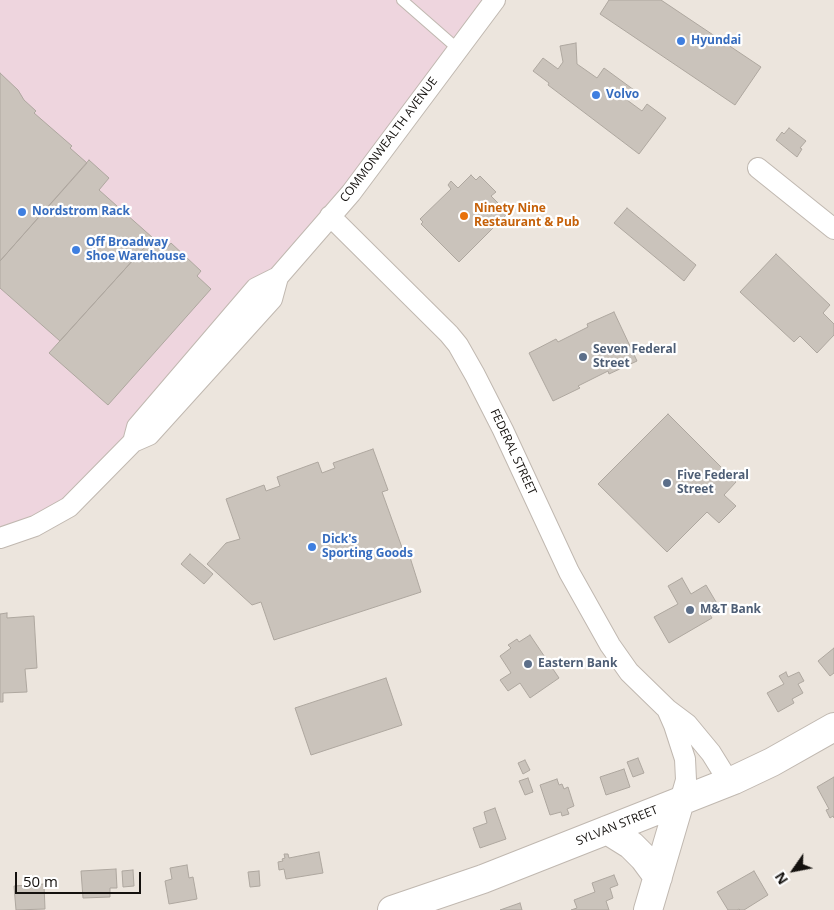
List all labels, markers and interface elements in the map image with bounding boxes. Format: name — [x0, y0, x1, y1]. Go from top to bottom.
place label: Hyundai — [691, 34, 741, 48]
marker: Hyundai — [675, 35, 687, 47]
street label: COMMONWEALTH AVENUE — [337, 75, 441, 205]
place label: Volvo — [606, 88, 639, 102]
marker: Volvo — [590, 89, 602, 101]
place label: Ninety Nine Restaurant & Pub — [474, 202, 579, 230]
place label: Nordstrom Rack — [32, 205, 130, 219]
marker: Nordstrom Rack — [16, 206, 28, 218]
marker: Ninety Nine Restaurant & Pub — [458, 210, 470, 222]
place label: Off Broadway Shoe Warehouse — [86, 236, 186, 264]
marker: Off Broadway Shoe Warehouse — [70, 244, 82, 256]
place label: Seven Federal Street — [593, 343, 676, 371]
marker: Seven Federal Street — [577, 351, 589, 363]
street label: FEDERAL STREET — [487, 407, 539, 497]
place label: Five Federal Street — [677, 469, 749, 497]
marker: Five Federal Street — [661, 477, 673, 489]
place label: Dick's Sporting Goods — [322, 533, 413, 561]
marker: Dick's Sporting Goods — [306, 541, 318, 553]
place label: M&T Bank — [700, 603, 761, 617]
marker: M&T Bank — [684, 604, 696, 616]
place label: Eastern Bank — [538, 657, 617, 671]
marker: Eastern Bank — [522, 658, 534, 670]
street label: SYLVAN STREET — [574, 803, 660, 849]
north arrow — [769, 845, 819, 895]
scale bar — [18, 862, 144, 894]
text: N — [770, 868, 792, 888]
text: 50 m — [23, 871, 58, 891]

